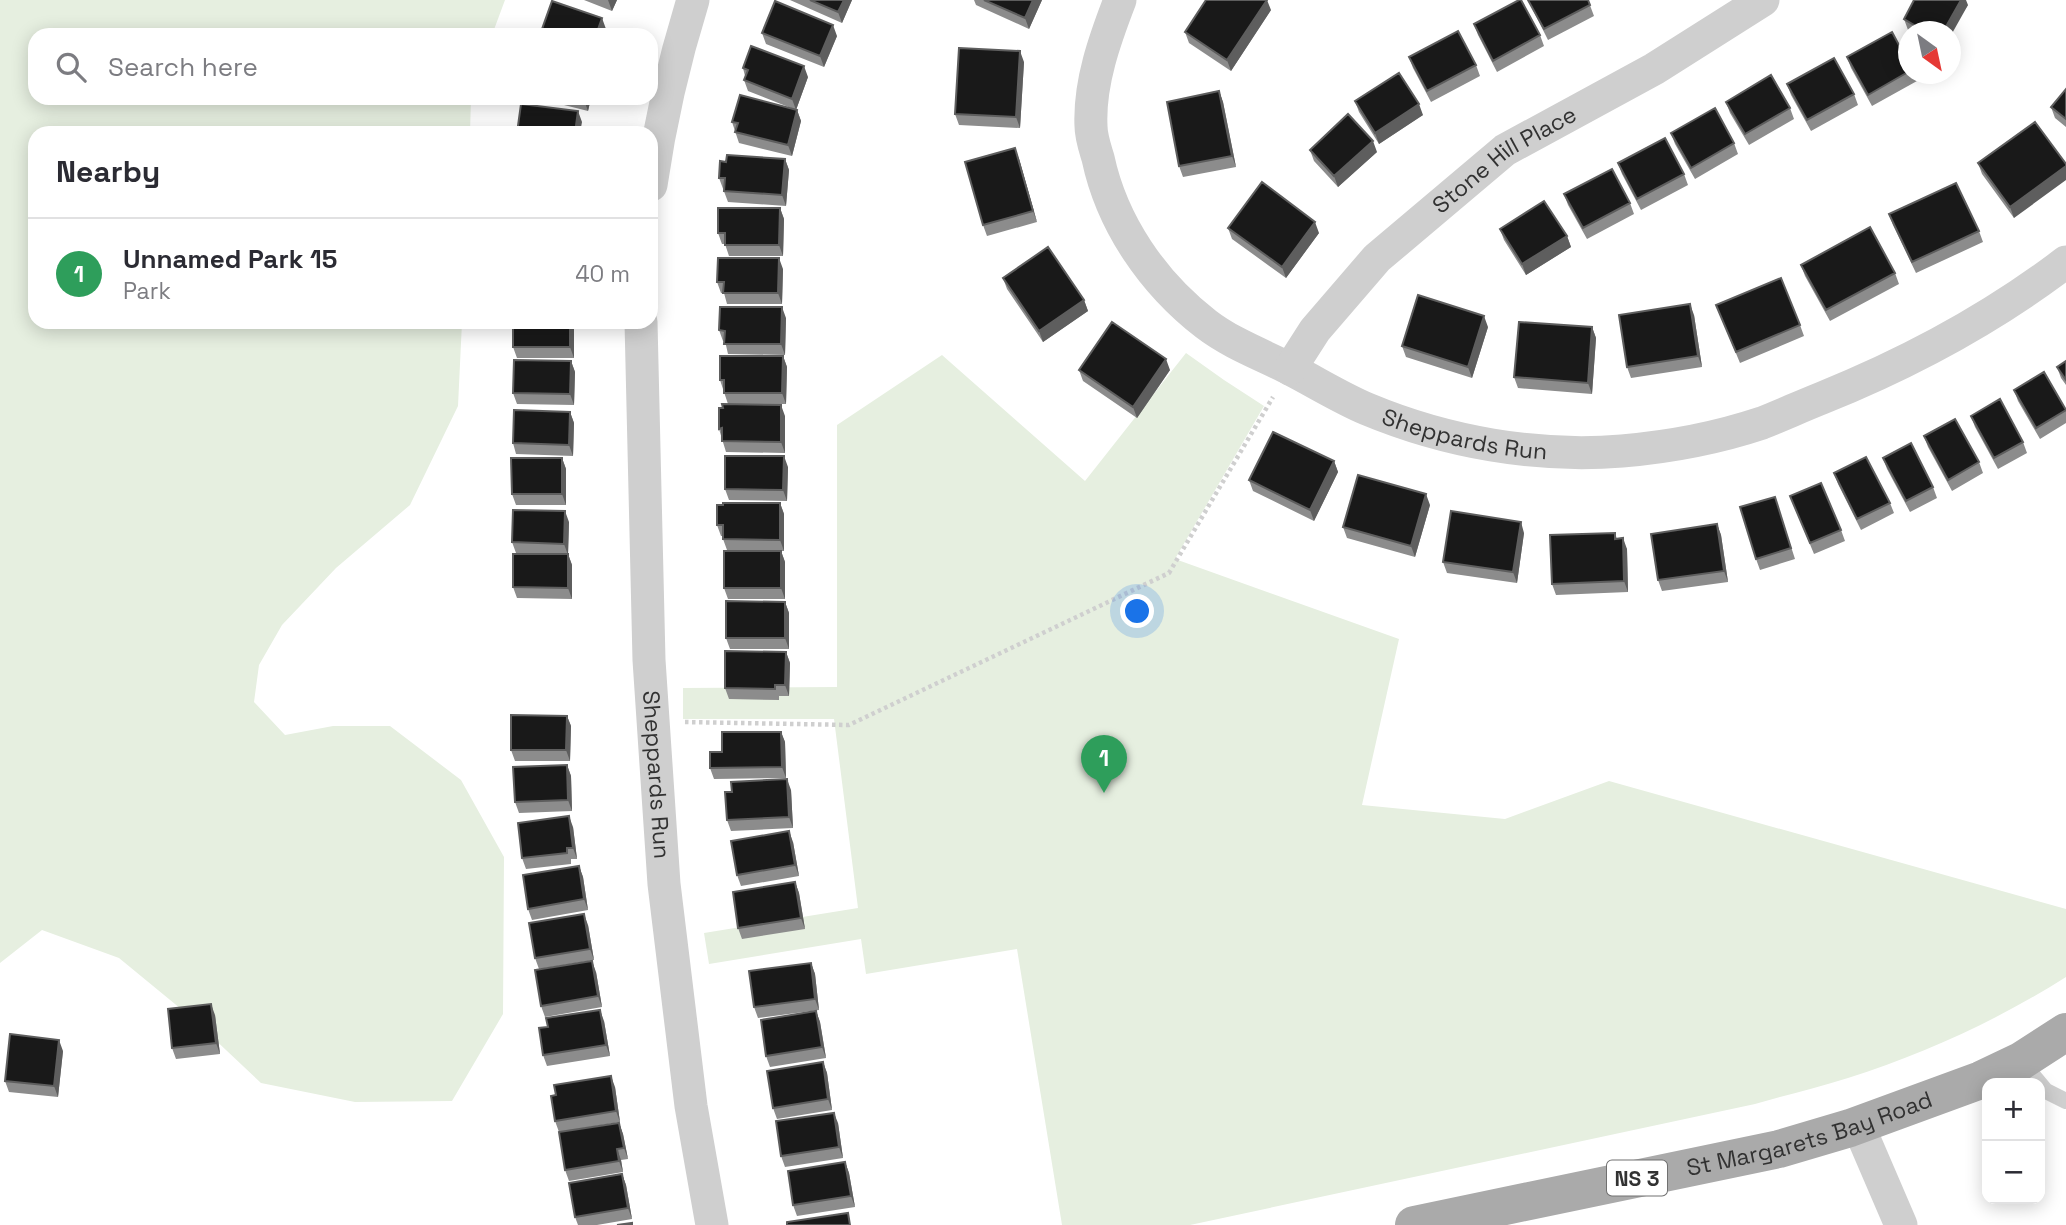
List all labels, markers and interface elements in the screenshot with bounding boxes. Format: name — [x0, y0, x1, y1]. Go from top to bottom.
north arrow — [1898, 21, 1961, 84]
search box — [28, 28, 658, 105]
icon: search — [52, 48, 90, 86]
text: Search here — [108, 50, 258, 84]
street label: Stone Hill Place — [1426, 99, 1582, 220]
text: Nearby — [56, 152, 160, 191]
text: Unnamed Park 15 — [123, 242, 337, 276]
text: 1 — [74, 259, 84, 289]
text: 40 m — [575, 259, 630, 289]
text: Park — [123, 276, 171, 306]
street label: Sheppards Run — [1378, 401, 1548, 466]
your location — [1120, 594, 1154, 628]
street label: Sheppards Run — [636, 690, 677, 860]
pin: 1 — [1081, 735, 1127, 793]
map controls — [1982, 1078, 2045, 1204]
button: + — [1982, 1078, 2045, 1141]
street label: St Margarets Bay Road — [1684, 1084, 1936, 1183]
button: − — [1982, 1141, 2045, 1204]
road number: NS 3 — [1607, 1160, 1667, 1196]

